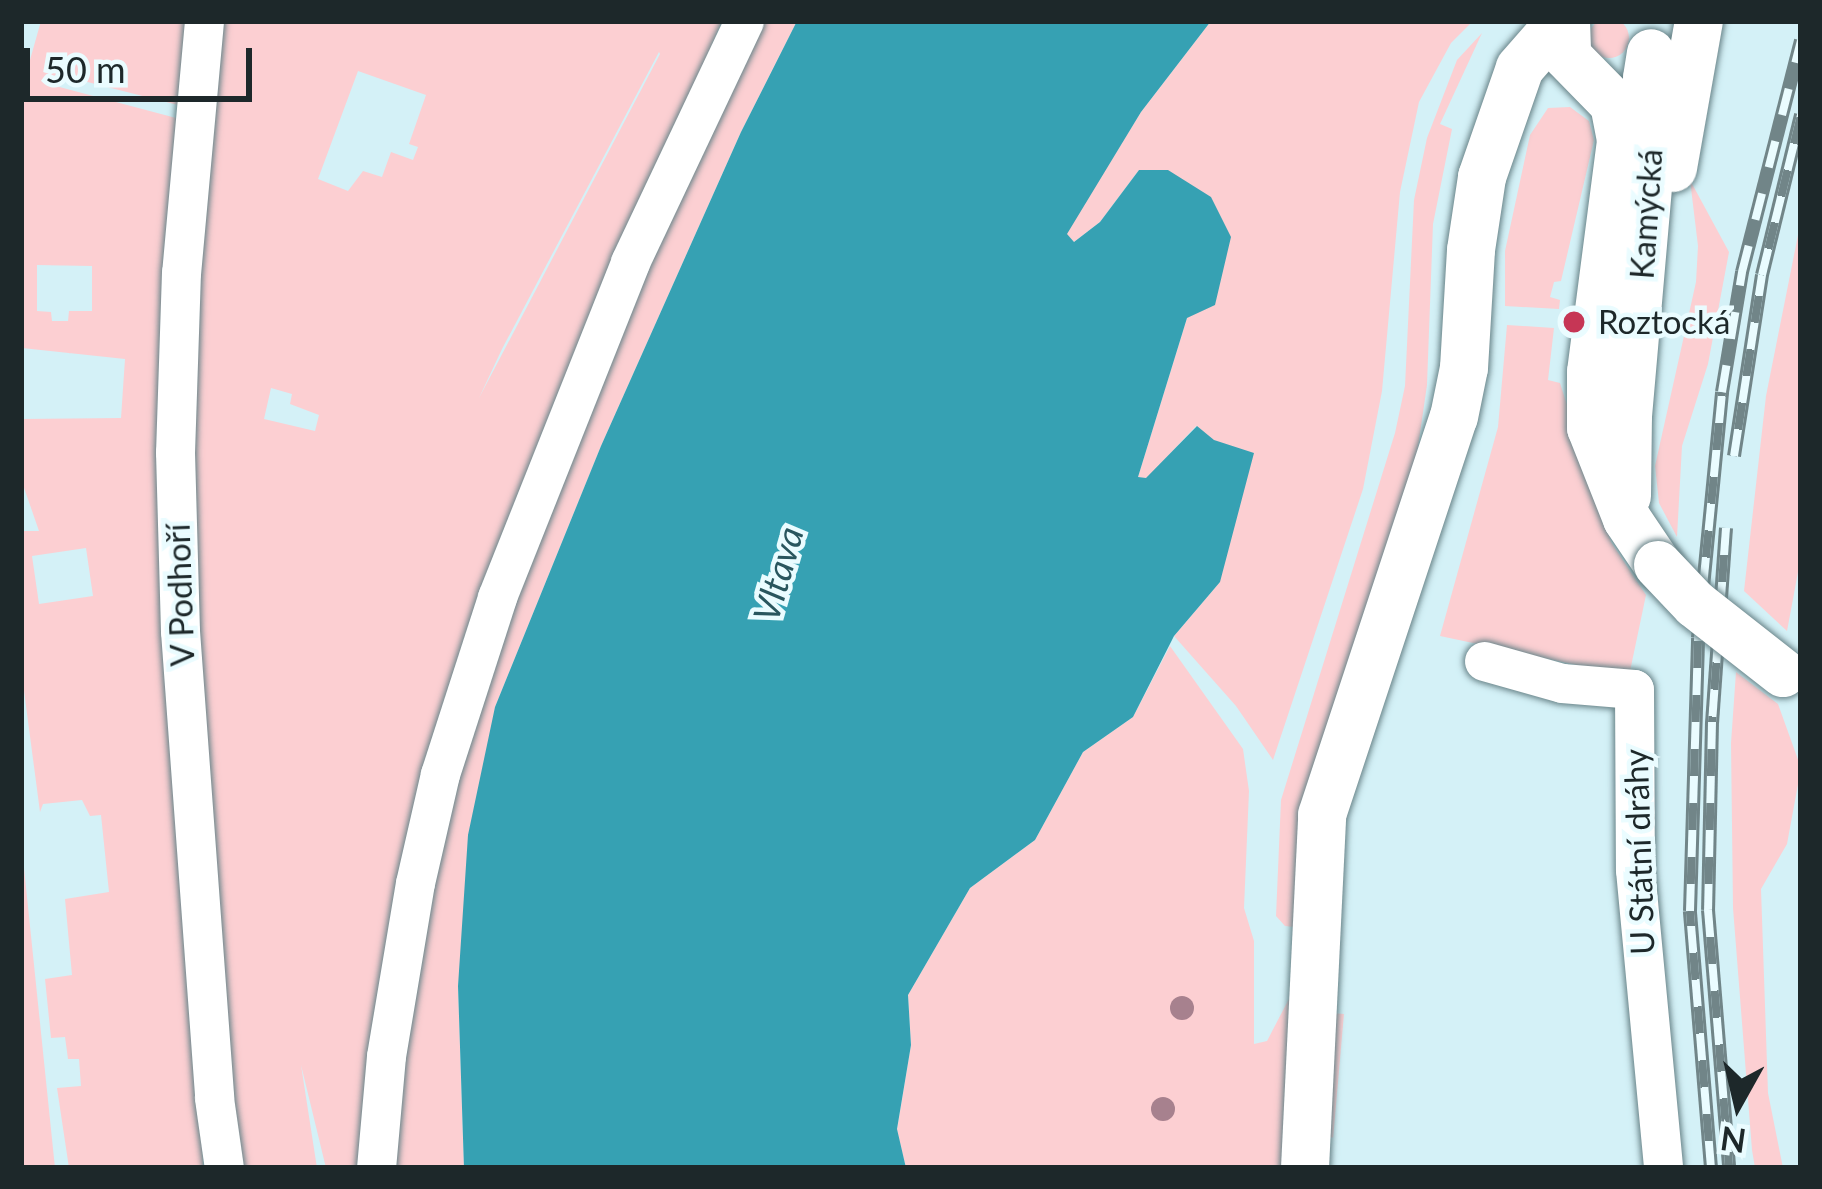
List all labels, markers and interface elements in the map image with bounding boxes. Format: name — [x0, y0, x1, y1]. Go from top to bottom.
scale bar — [30, 24, 258, 98]
text: 50 m — [45, 47, 126, 91]
street label: Kamýcká — [1622, 148, 1670, 280]
place label: Roztocká — [1598, 302, 1730, 342]
marker: Roztocká — [1561, 309, 1587, 335]
street label: V Podhoří — [158, 522, 202, 668]
water label: Vltava — [744, 522, 812, 626]
street label: U Státní dráhy — [1616, 748, 1662, 956]
north arrow — [1678, 1045, 1798, 1165]
text: N — [1718, 1119, 1748, 1162]

